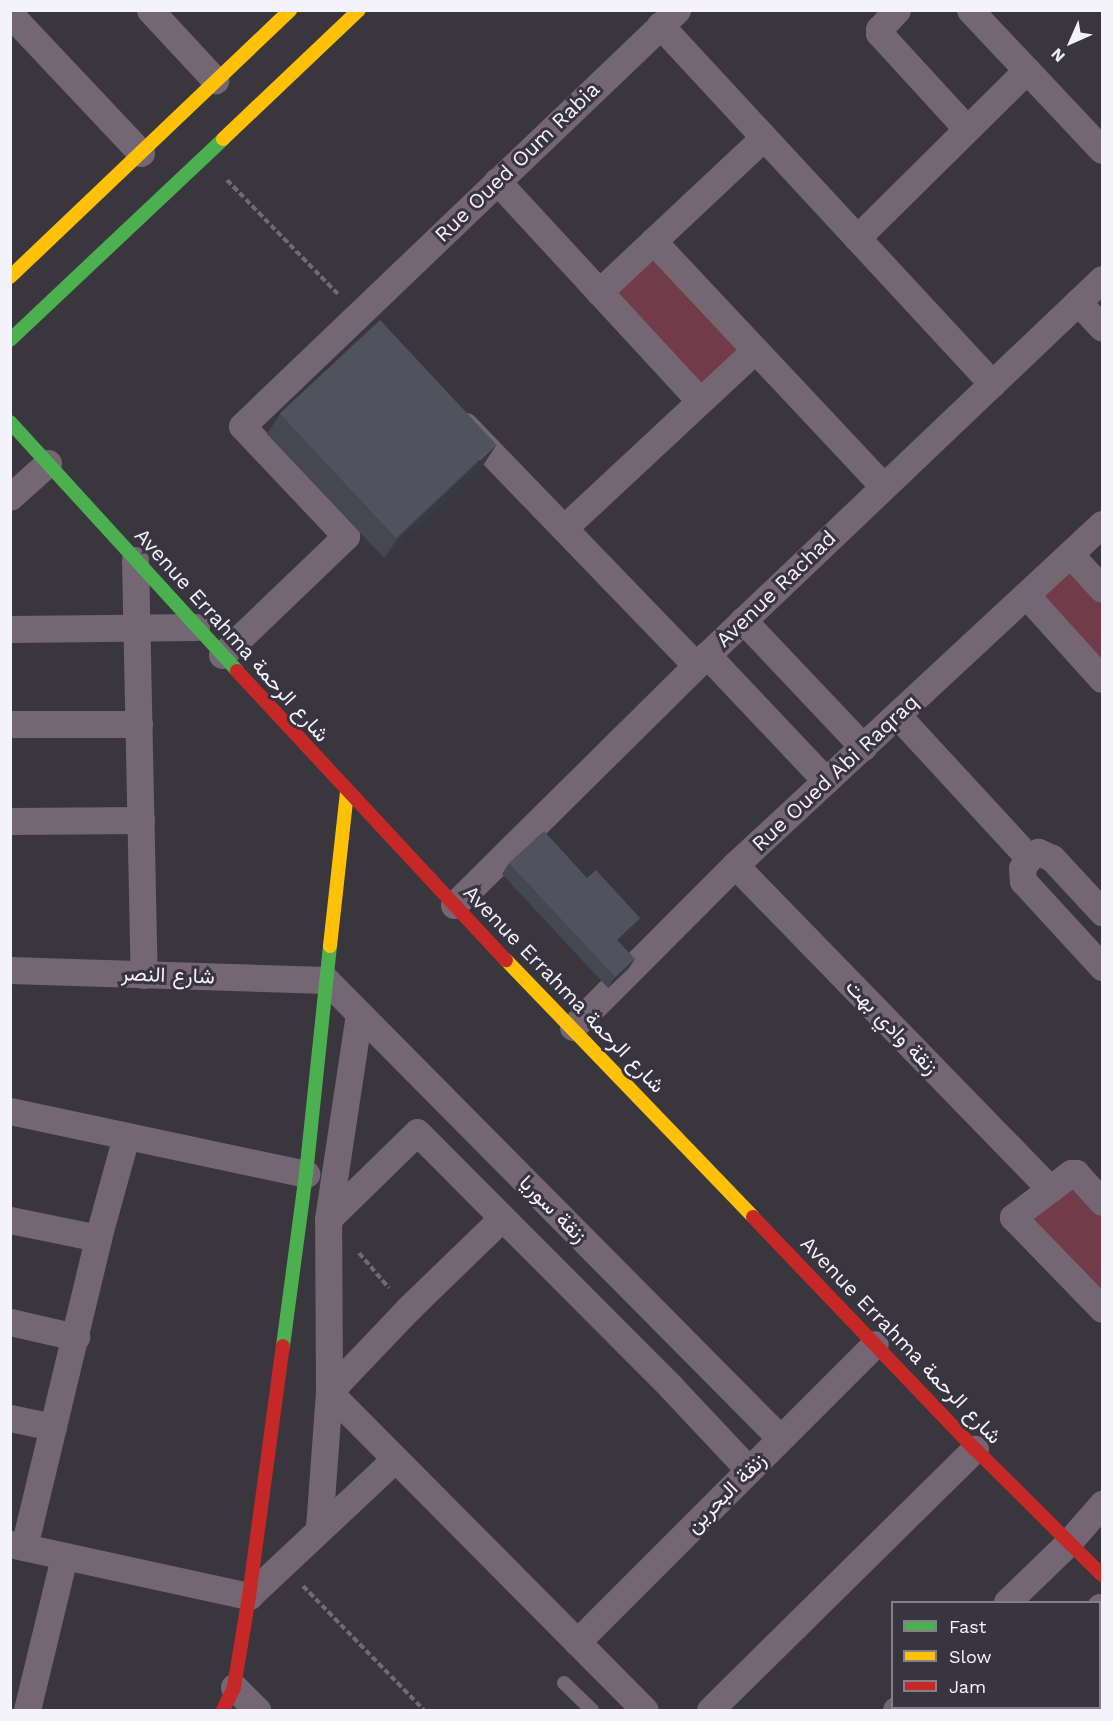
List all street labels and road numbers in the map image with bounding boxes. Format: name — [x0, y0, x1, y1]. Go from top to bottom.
street label: Rue Oued Oum Rabia — [429, 77, 605, 247]
street label: Avenue Errahma شارع الرحمة — [129, 523, 335, 747]
street label: Avenue Rachad — [711, 525, 841, 653]
street label: Rue Oued Abi Raqraq — [746, 689, 924, 857]
street label: Avenue Errahma شارع الرحمة — [458, 880, 670, 1098]
street label: شارع النصر — [121, 961, 215, 989]
street label: زنقة وادي بهت — [840, 974, 944, 1080]
street label: زنقة سوريا — [514, 1170, 592, 1248]
street label: Avenue Errahma شارع الرحمة — [795, 1231, 1007, 1449]
street label: زنقة البحرين — [681, 1448, 771, 1538]

